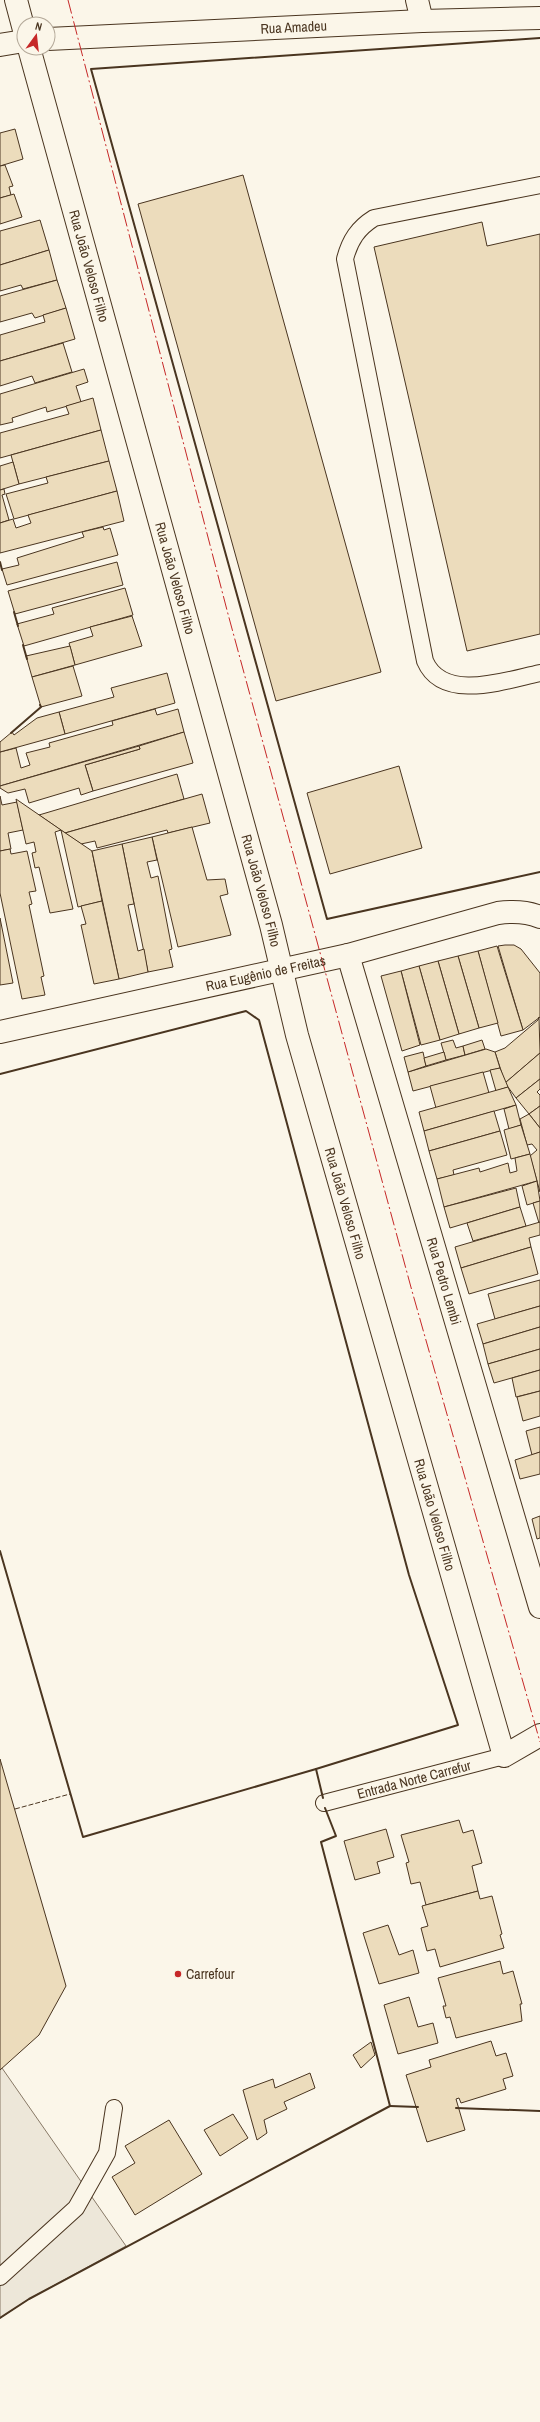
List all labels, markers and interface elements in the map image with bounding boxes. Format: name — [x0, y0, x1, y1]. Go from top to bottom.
north arrow — [16, 16, 56, 56]
street label: Rua Amadeu — [260, 17, 327, 38]
text: N — [34, 19, 44, 34]
street label: Rua João Veloso Filho — [65, 208, 113, 324]
street label: Rua João Veloso Filho — [151, 520, 199, 636]
street label: Rua João Veloso Filho — [237, 832, 285, 949]
street label: Rua Eugênio de Freitas — [204, 951, 327, 995]
street label: Rua João Veloso Filho — [321, 1145, 370, 1261]
street label: Rua Pedro Lembi — [423, 1235, 465, 1327]
street label: Rua João Veloso Filho — [410, 1457, 459, 1573]
street label: Entrada Norte Carrefur — [355, 1756, 473, 1803]
place label: Carrefour — [186, 1965, 235, 1983]
marker: Carrefour — [173, 1969, 183, 1979]

